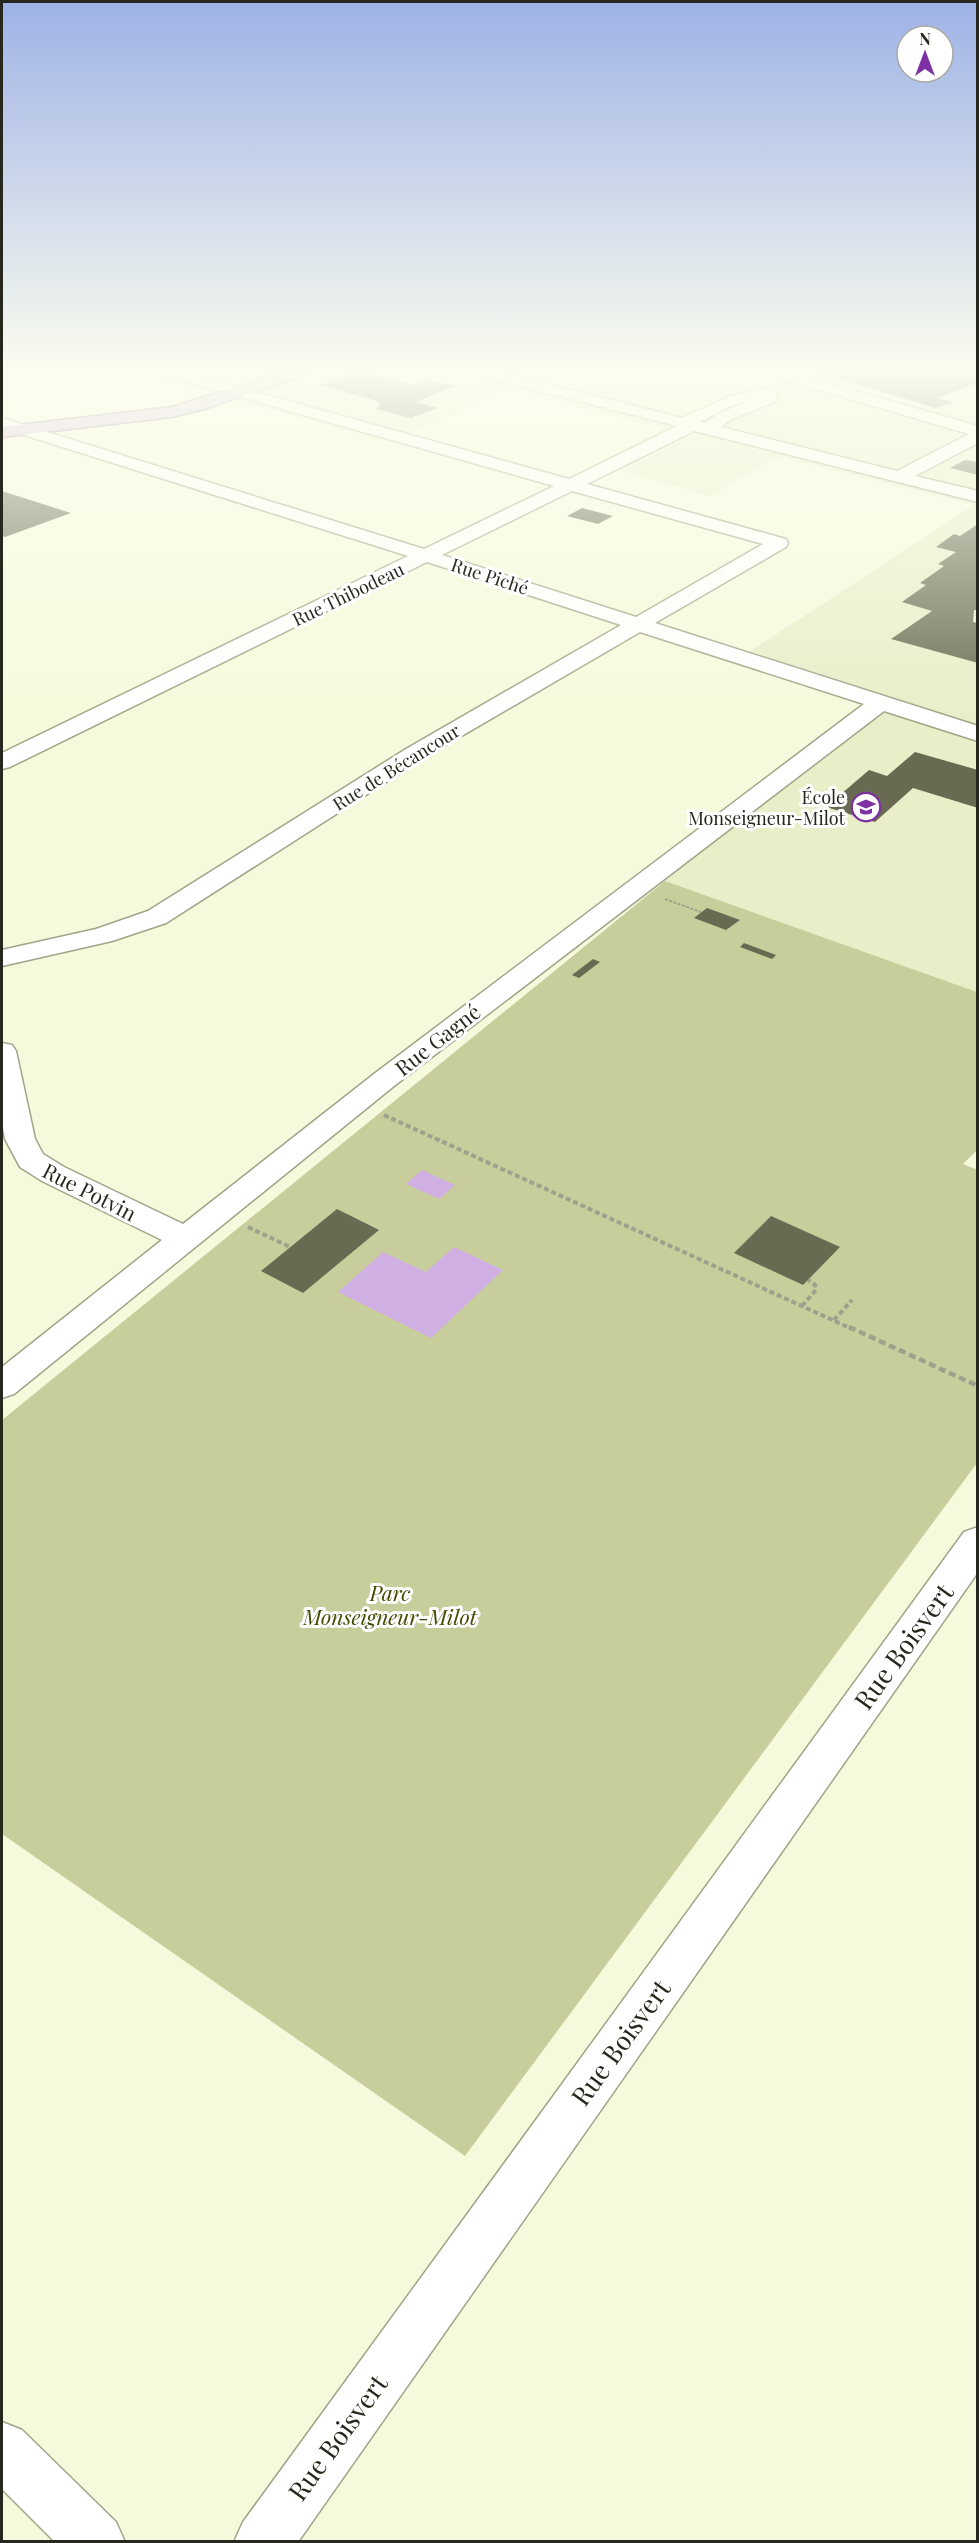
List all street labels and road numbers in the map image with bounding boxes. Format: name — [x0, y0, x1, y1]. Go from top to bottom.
street label: Rue Piché — [448, 552, 532, 600]
street label: Rue Thibodeau — [288, 556, 408, 631]
street label: Rue de Bécancour — [328, 718, 464, 816]
street label: Rue Gagné — [389, 997, 485, 1081]
street label: Rue Potvin — [38, 1155, 142, 1227]
street label: Rue Boisvert — [845, 1575, 961, 1716]
street label: Rue Boisvert — [562, 1971, 678, 2112]
street label: Rue Boisvert — [279, 2366, 395, 2507]

